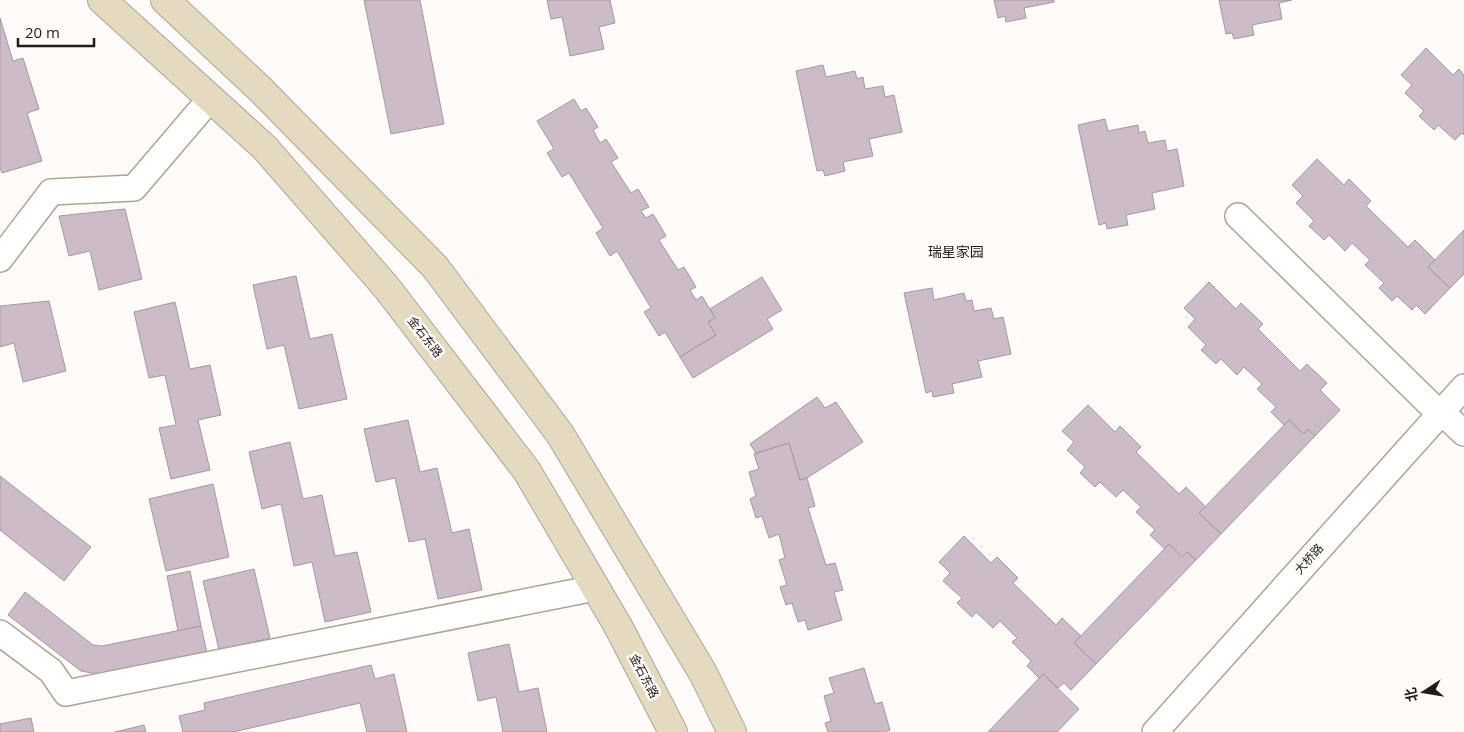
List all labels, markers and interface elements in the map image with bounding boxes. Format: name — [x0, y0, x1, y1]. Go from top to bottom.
scale bar — [18, 15, 94, 47]
text: 20 m — [25, 22, 60, 42]
district label: 瑞星家园 — [928, 242, 984, 261]
street label: 金石东路 — [404, 313, 447, 361]
street label: 大桥路 — [1290, 540, 1327, 578]
street label: 金石东路 — [626, 651, 663, 701]
north arrow — [1399, 667, 1449, 717]
text: 北 — [1400, 686, 1422, 704]

